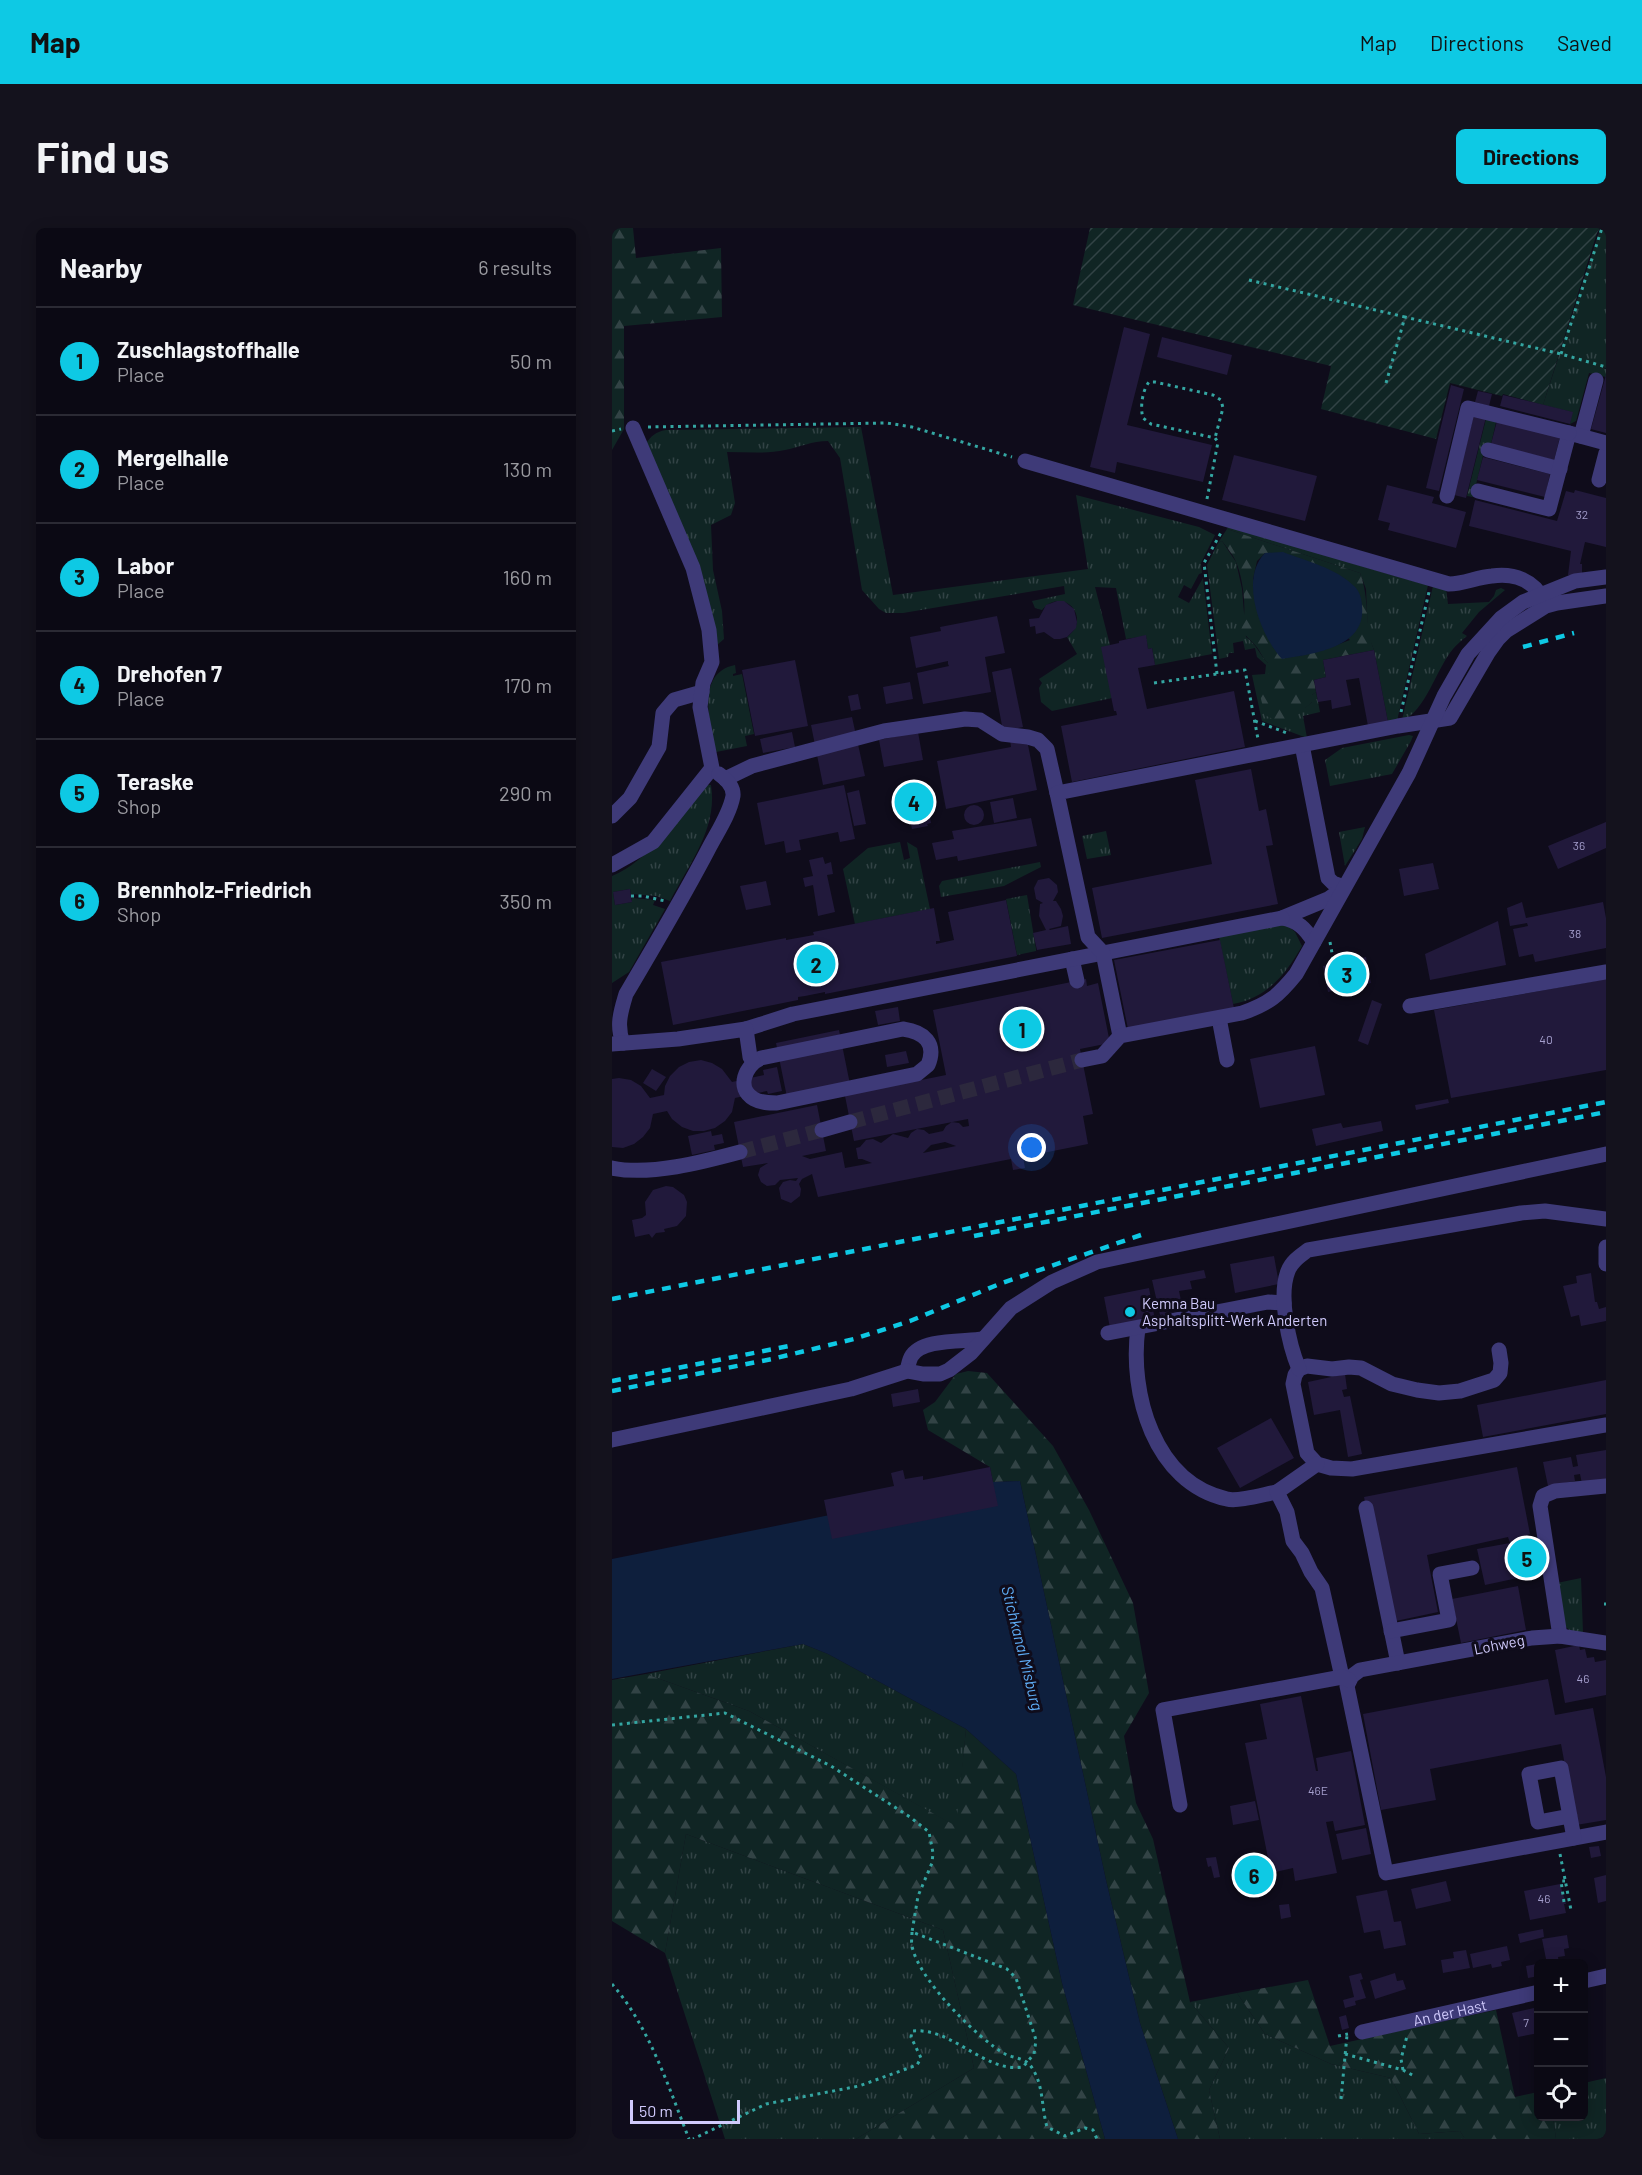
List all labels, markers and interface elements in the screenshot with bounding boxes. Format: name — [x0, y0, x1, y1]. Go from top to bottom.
text: Map — [30, 25, 81, 59]
text: Map — [1360, 30, 1397, 55]
text: Directions — [1430, 30, 1524, 55]
text: Saved — [1557, 30, 1612, 55]
button: Directions — [1456, 129, 1606, 184]
text: Find us — [36, 131, 169, 181]
text: Nearby — [60, 252, 142, 283]
text: 6 results — [478, 255, 552, 279]
text: Zuschlagstoffhalle — [117, 336, 300, 362]
text: 1 — [76, 349, 83, 373]
text: 50 m — [510, 349, 552, 373]
text: Place — [117, 362, 165, 386]
text: Mergelhalle — [117, 444, 229, 470]
text: 2 — [74, 457, 85, 481]
text: 130 m — [503, 457, 552, 481]
text: Place — [117, 470, 165, 494]
house number: 32 — [1576, 507, 1588, 521]
text: Labor — [117, 552, 174, 578]
text: 3 — [74, 565, 85, 589]
text: 160 m — [503, 565, 552, 589]
text: Place — [117, 578, 165, 602]
text: Drehofen 7 — [117, 660, 222, 686]
text: 4 — [73, 673, 86, 697]
text: 170 m — [504, 673, 552, 697]
text: Place — [117, 686, 165, 710]
text: Teraske — [117, 768, 194, 794]
pin: 4 — [894, 780, 934, 824]
text: 5 — [74, 781, 85, 805]
text: 290 m — [499, 781, 552, 805]
text: Shop — [117, 794, 161, 818]
house number: 36 — [1573, 838, 1585, 852]
text: Brennholz-Friedrich — [117, 876, 312, 902]
text: 6 — [74, 889, 85, 913]
text: 350 m — [500, 889, 552, 913]
text: Shop — [117, 902, 161, 926]
house number: 38 — [1569, 926, 1581, 940]
pin: 2 — [796, 942, 836, 986]
pin: 3 — [1328, 952, 1366, 996]
pin: 1 — [1002, 1006, 1042, 1052]
house number: 40 — [1539, 1032, 1553, 1046]
your location — [1017, 1133, 1046, 1162]
place label: Kemna Bau Asphaltsplitt-Werk Anderten — [1142, 1294, 1327, 1329]
marker: Kemna Bau Asphaltsplitt-Werk Anderten — [1123, 1305, 1137, 1319]
pin: 5 — [1508, 1536, 1546, 1580]
water label: Stichkanal Misburg — [998, 1584, 1048, 1712]
street label: Lohweg — [1472, 1630, 1526, 1658]
house number: 46 — [1577, 1671, 1589, 1685]
house number: 46E — [1308, 1783, 1328, 1797]
pin: 6 — [1234, 1852, 1274, 1898]
house number: 46 — [1538, 1891, 1550, 1905]
map controls — [1534, 1959, 1588, 2121]
button: + — [1534, 1959, 1588, 2013]
street label: An der Hast — [1411, 1995, 1488, 2029]
button: − — [1534, 2013, 1588, 2067]
house number: 7 — [1523, 2015, 1529, 2029]
button: locate — [1534, 2067, 1588, 2121]
scale bar — [630, 2097, 740, 2124]
text: 50 m — [639, 2101, 673, 2120]

